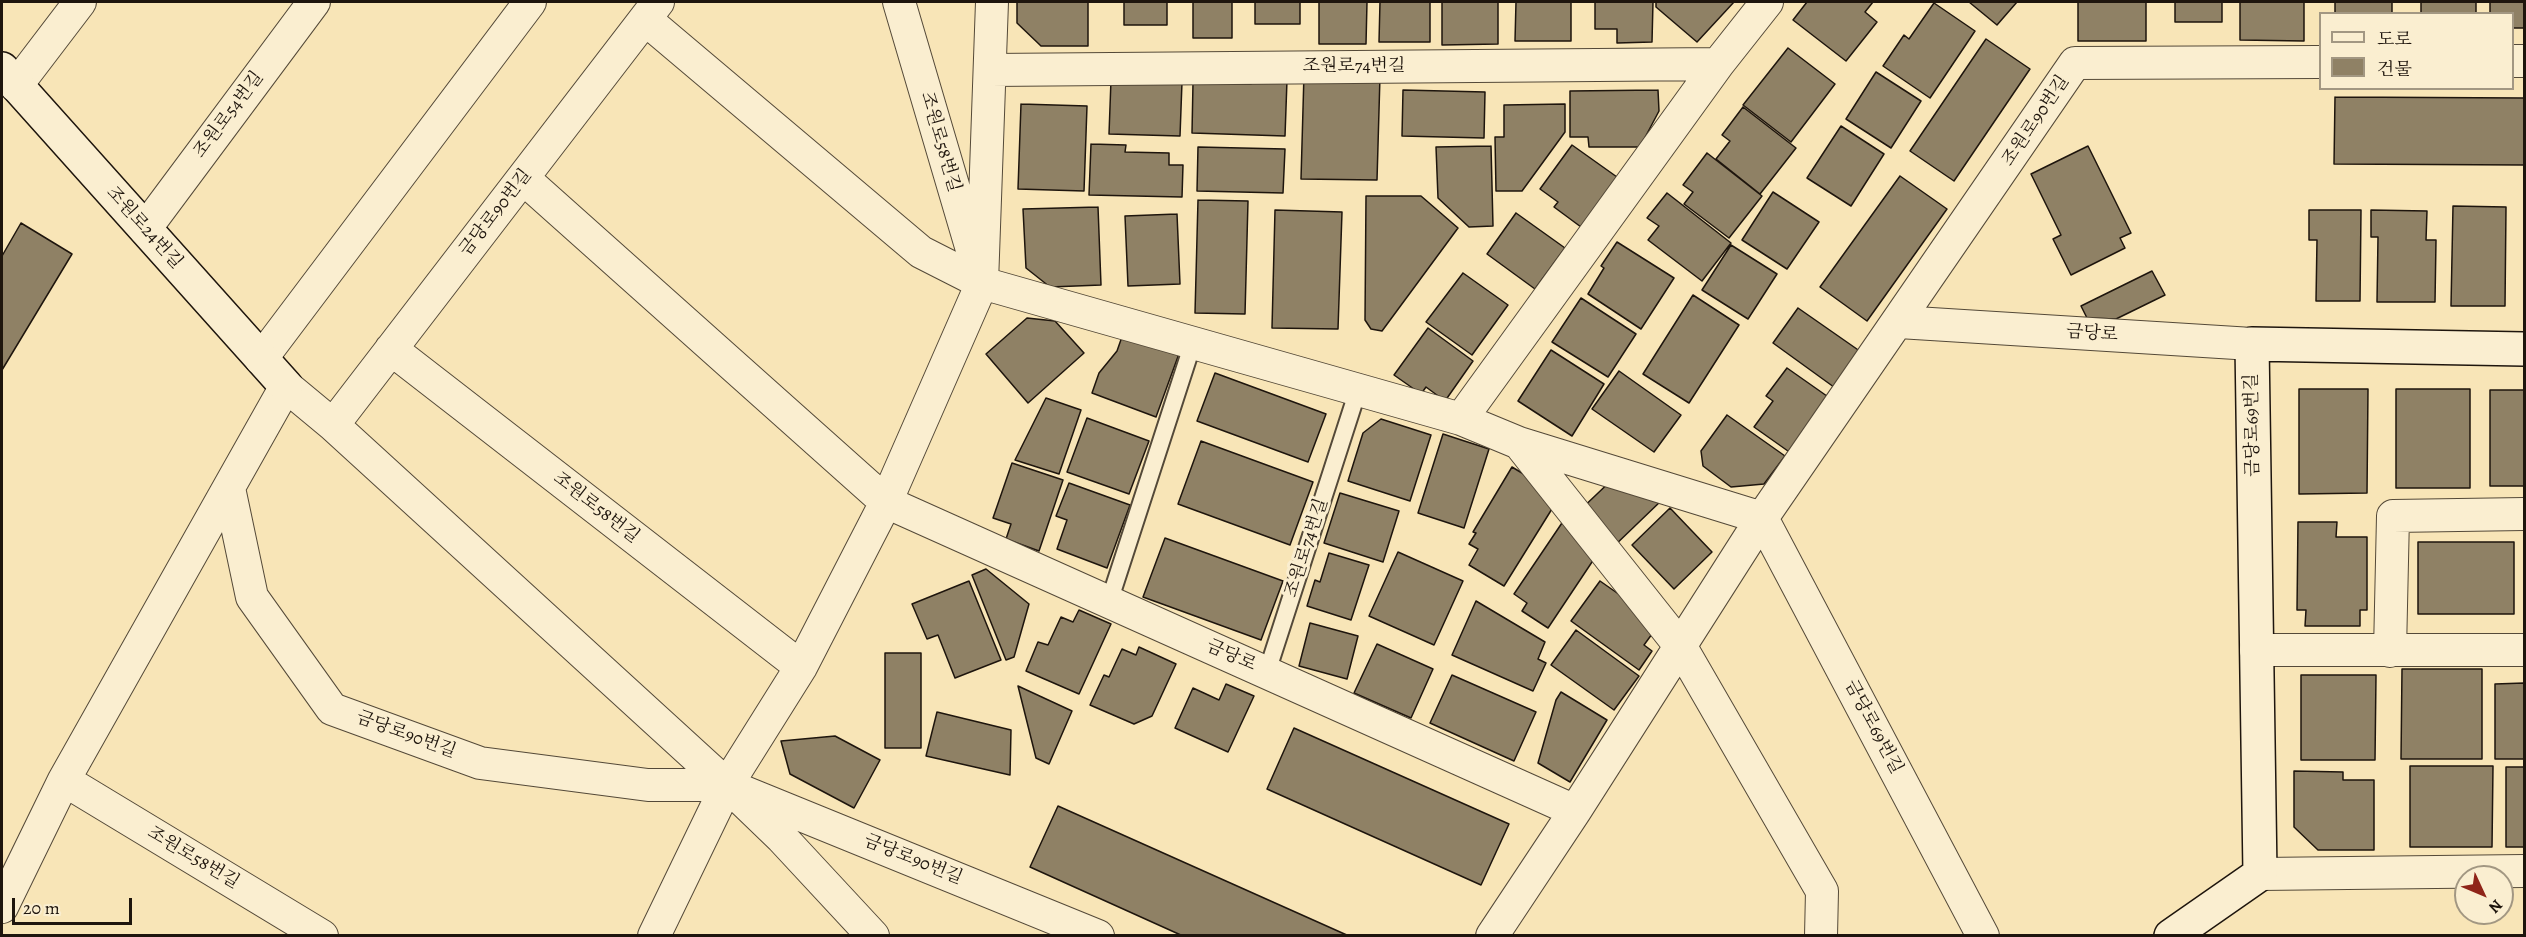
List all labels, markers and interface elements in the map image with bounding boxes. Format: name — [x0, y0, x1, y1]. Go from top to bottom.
legend — [2319, 12, 2514, 90]
text: 도로 — [2377, 27, 2412, 51]
street label: 조원로74번길 — [1303, 56, 1405, 78]
text: 건물 — [2377, 57, 2412, 81]
street label: 조원로54번길 — [189, 67, 269, 163]
street label: 조원로90번길 — [1998, 72, 2074, 170]
street label: 조원로58번길 — [915, 89, 965, 195]
street label: 금당로90번길 — [455, 165, 537, 261]
street label: 조원로24번길 — [101, 182, 187, 274]
street label: 금당로 — [2065, 321, 2119, 347]
street label: 금당로69번길 — [2241, 373, 2265, 477]
street label: 조원로58번길 — [549, 468, 643, 548]
street label: 조원로74번길 — [1281, 496, 1333, 600]
street label: 금당로 — [1203, 636, 1259, 676]
street label: 금당로69번길 — [1839, 676, 1907, 778]
street label: 금당로90번길 — [353, 707, 459, 763]
street label: 조원로58번길 — [143, 822, 243, 894]
street label: 금당로90번길 — [860, 830, 966, 890]
north arrow — [2454, 865, 2514, 925]
scale bar — [15, 886, 135, 924]
text: N — [2484, 894, 2507, 918]
text: 20 m — [23, 896, 60, 920]

